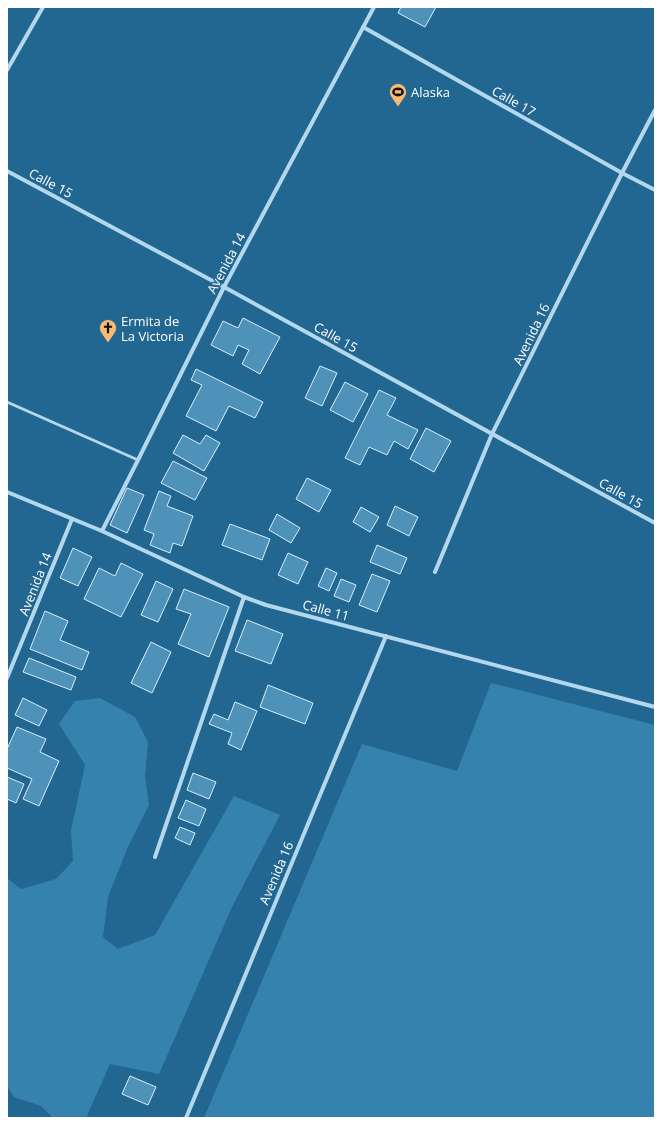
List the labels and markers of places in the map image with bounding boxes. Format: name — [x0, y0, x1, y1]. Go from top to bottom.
sports icon: Alaska — [388, 82, 408, 107]
place label: Alaska — [411, 83, 450, 101]
place label: Ermita de La Victoria — [121, 312, 184, 345]
church icon: Ermita de La Victoria — [98, 318, 118, 343]

